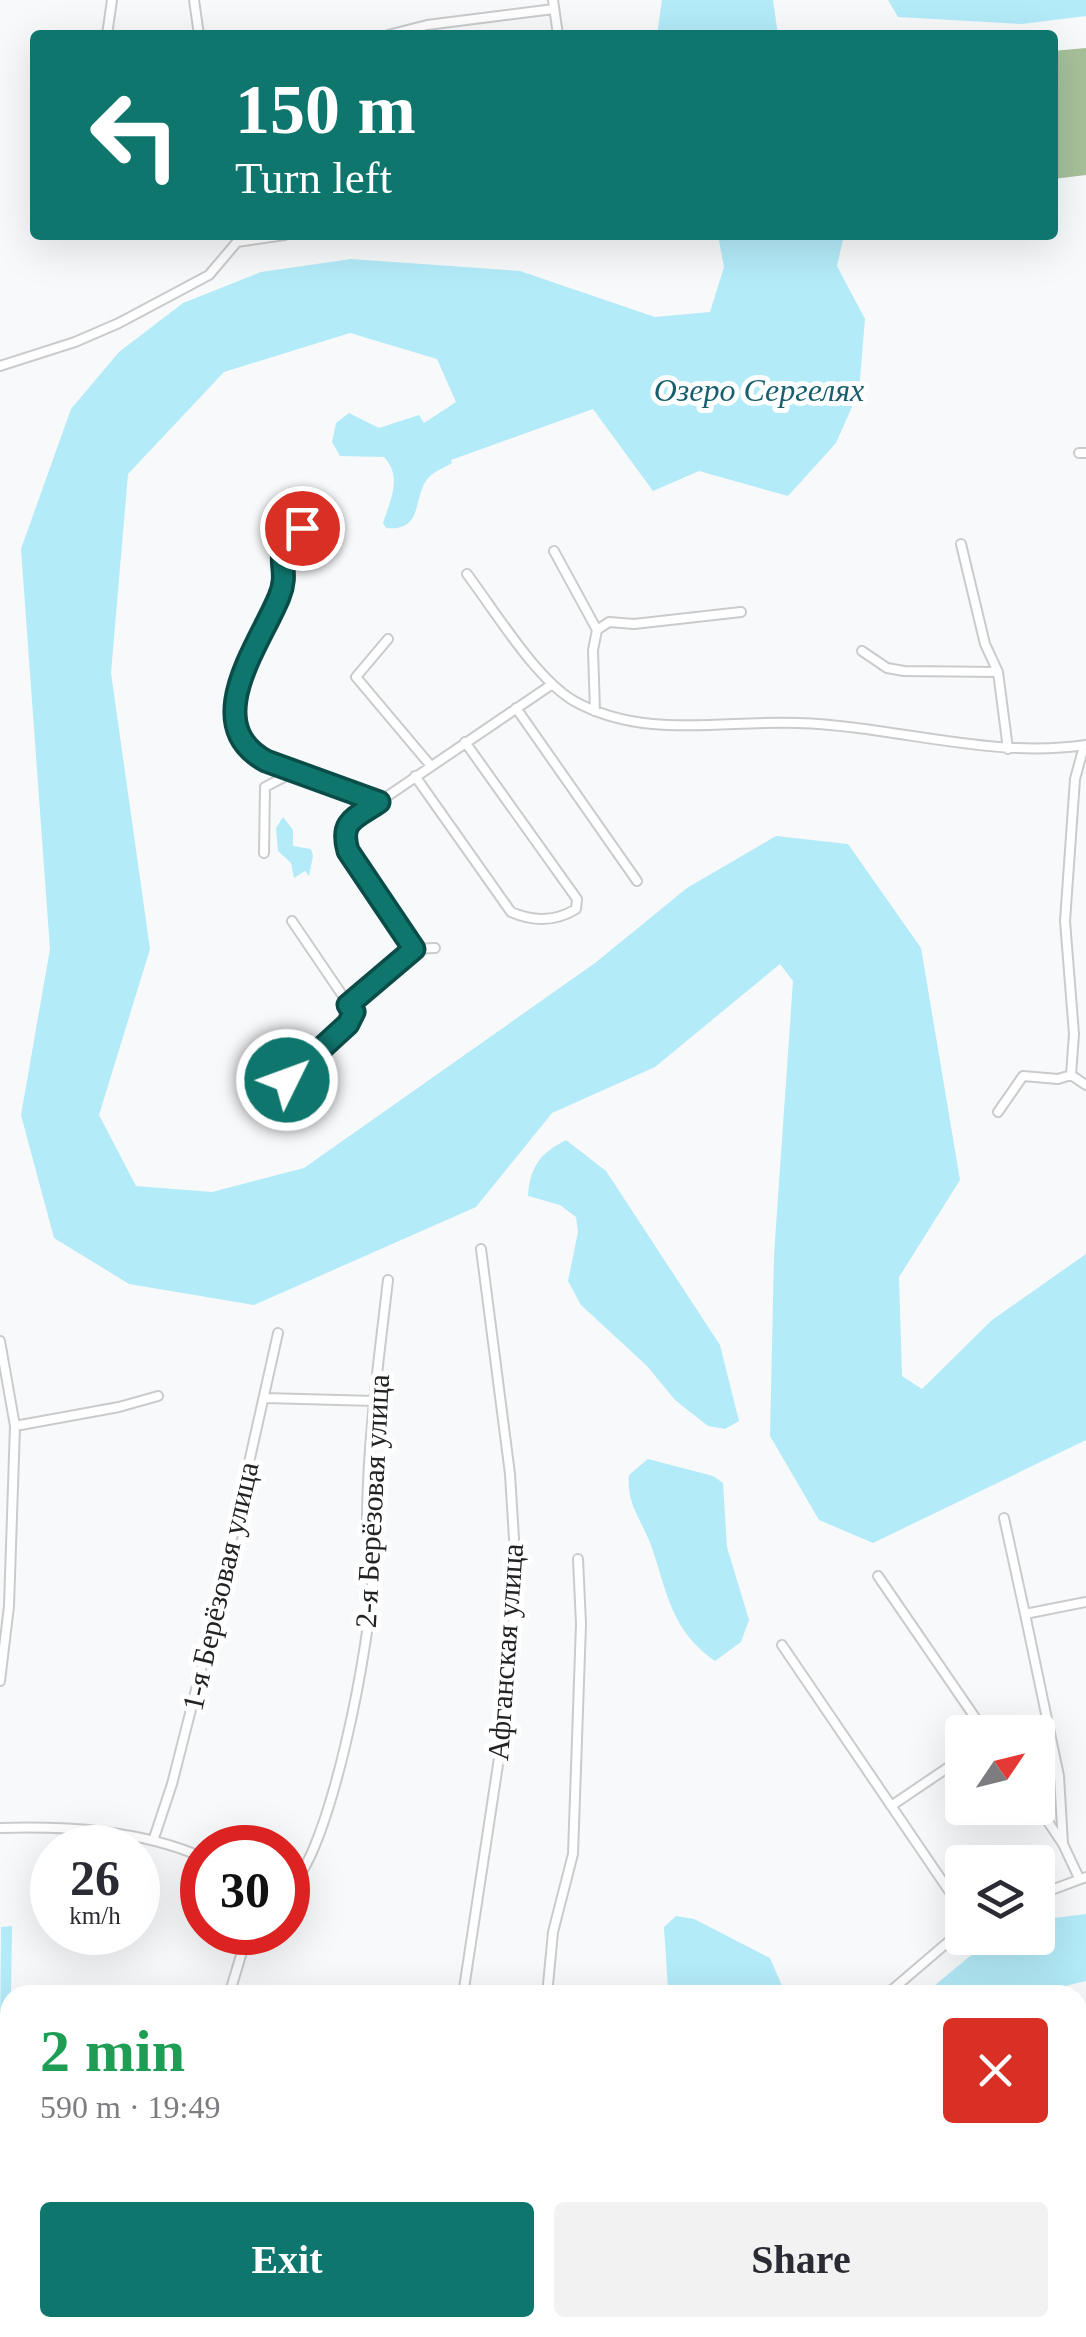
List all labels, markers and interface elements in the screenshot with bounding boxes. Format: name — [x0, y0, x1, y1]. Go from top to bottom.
icon: left — [70, 70, 200, 200]
text: 150 m — [235, 71, 416, 148]
text: Turn left — [235, 153, 392, 203]
water label: Озеро Сергелях — [654, 372, 864, 408]
pin — [260, 486, 345, 571]
icon: arrive — [275, 501, 330, 556]
position arrow — [235, 1028, 339, 1132]
street label: 2-я Берёзовая улица — [349, 1373, 395, 1629]
street label: 1-я Берёзовая улица — [175, 1458, 265, 1714]
street label: Афганская улица — [481, 1542, 529, 1762]
north arrow — [945, 1715, 1055, 1825]
map controls — [945, 1715, 1055, 1955]
speed limit sign: 30 — [180, 1825, 310, 1955]
button: layers — [945, 1845, 1055, 1955]
text: 26 — [70, 1850, 120, 1906]
text: km/h — [69, 1902, 121, 1929]
text: 2 min — [40, 2018, 185, 2084]
button: close — [943, 2018, 1048, 2123]
text: 590 m · 19:49 — [40, 2089, 220, 2125]
button: Exit — [40, 2202, 534, 2317]
button: Share — [554, 2202, 1048, 2317]

